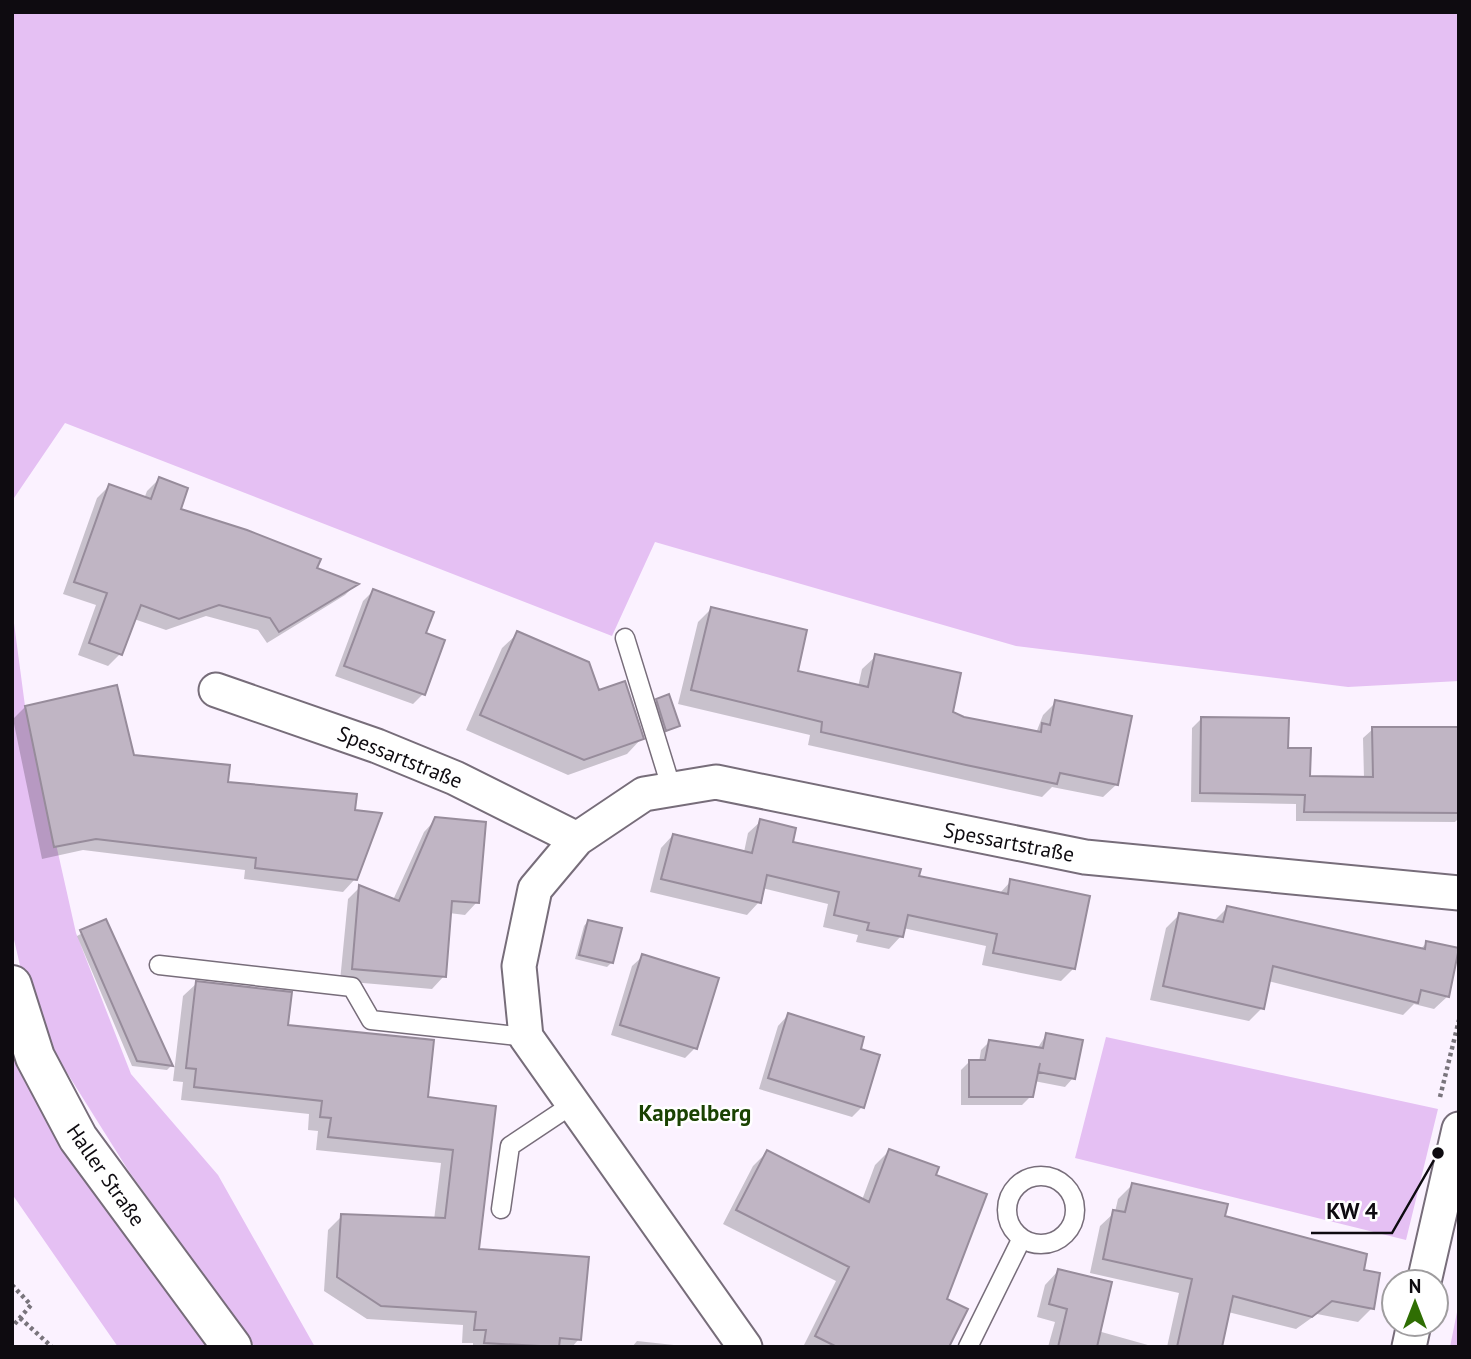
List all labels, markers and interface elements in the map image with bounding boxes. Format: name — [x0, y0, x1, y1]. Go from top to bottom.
street label: Spessartstraße — [333, 720, 467, 794]
street label: Spessartstraße — [941, 816, 1077, 868]
district label: Kappelberg — [639, 1098, 751, 1127]
street label: Haller Straße — [61, 1118, 151, 1232]
callout: KW 4 — [1311, 1189, 1392, 1233]
text: KW 4 — [1326, 1196, 1378, 1225]
north arrow — [1380, 1268, 1450, 1338]
text: N — [1409, 1274, 1421, 1298]

